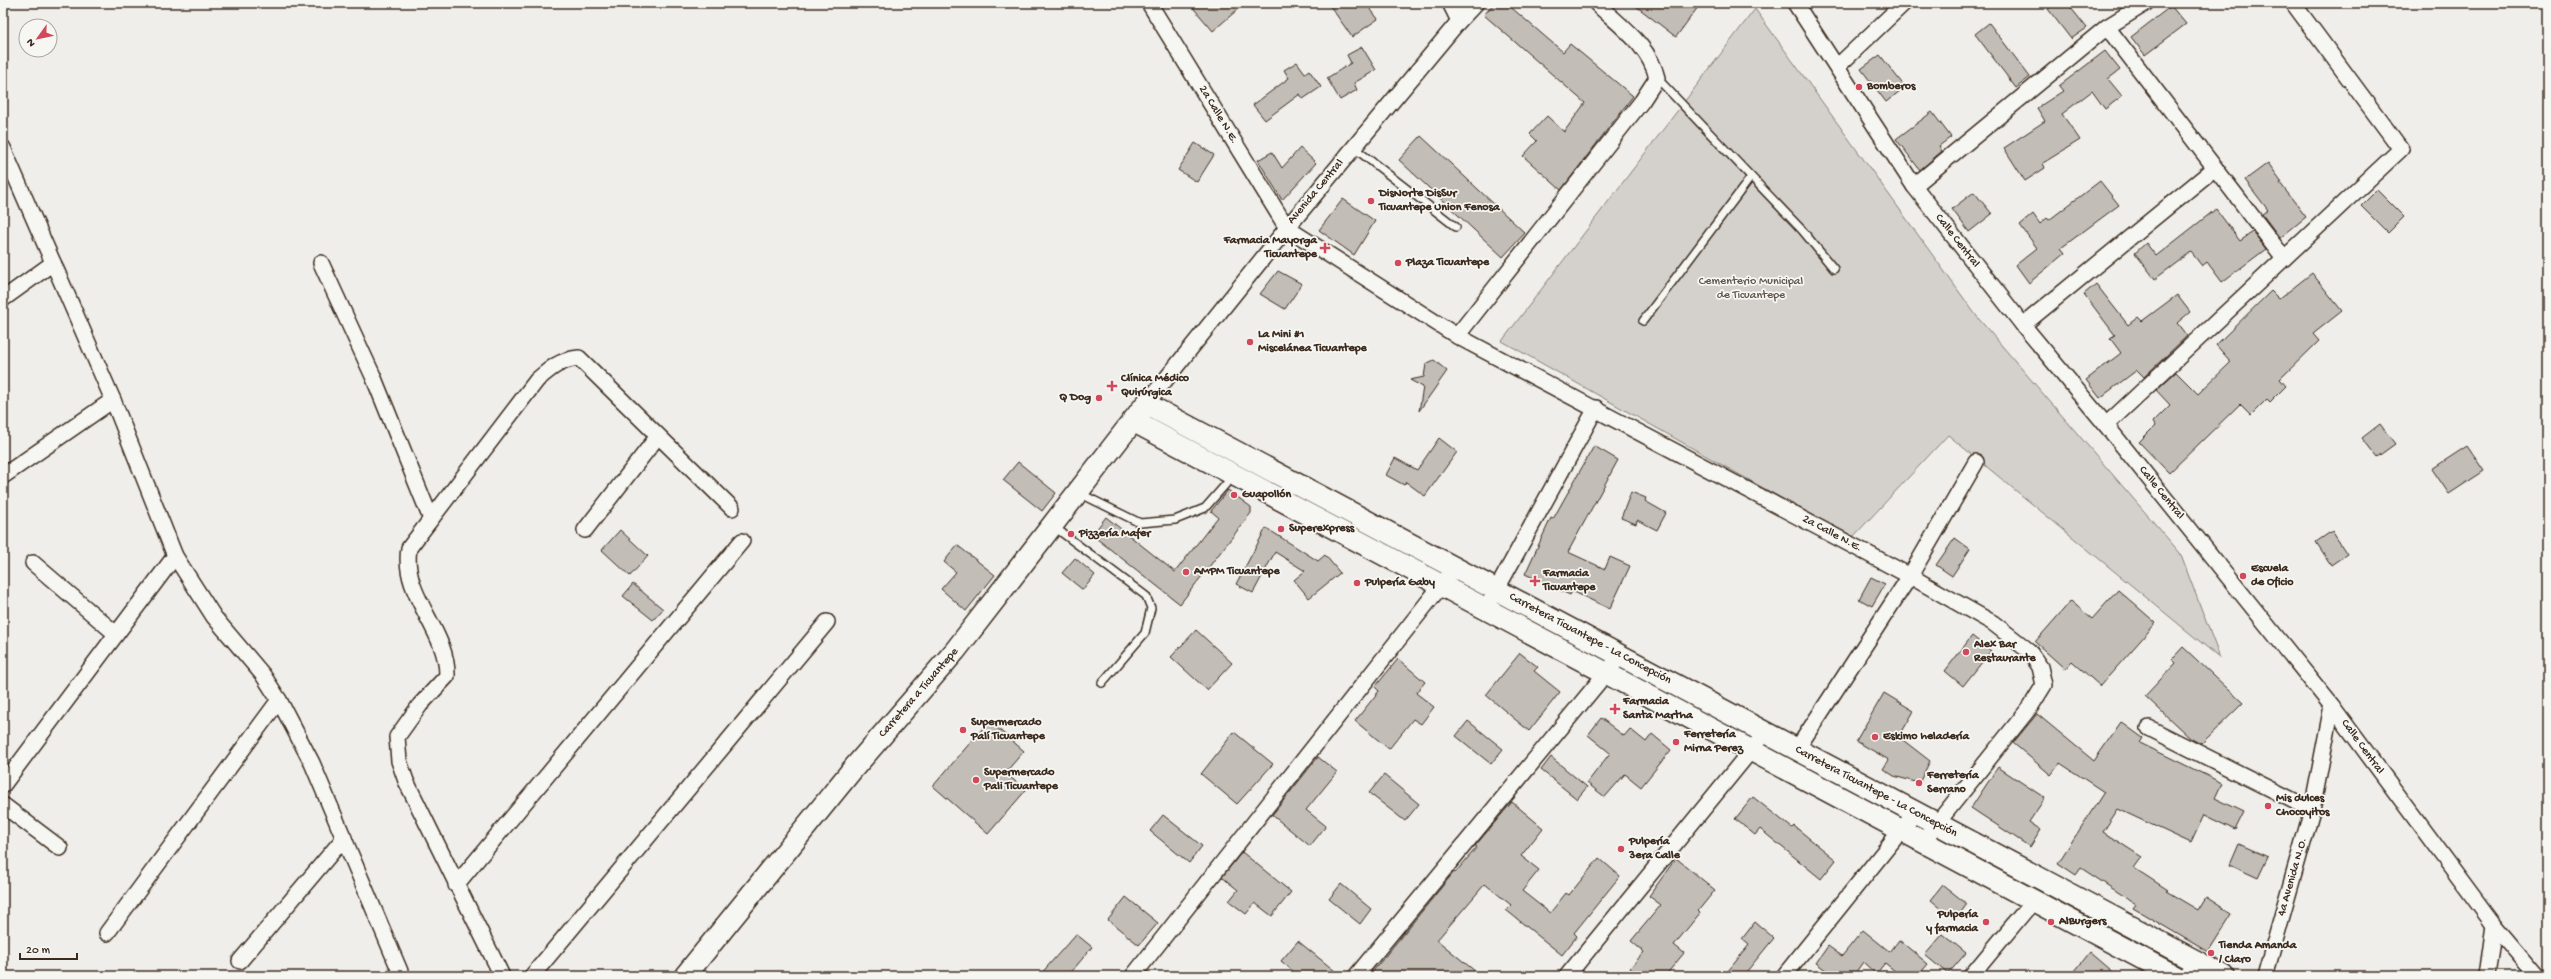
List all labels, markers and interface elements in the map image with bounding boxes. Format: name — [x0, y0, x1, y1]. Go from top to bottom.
north arrow — [18, 18, 58, 58]
text: N — [24, 36, 38, 49]
place label: Bomberos — [1866, 80, 1916, 94]
marker: Bomberos — [1854, 82, 1864, 92]
street label: 2a Calle N.E. — [1195, 83, 1241, 147]
street label: Avenida Central — [1285, 156, 1347, 227]
place label: DisNorte DisSur Ticuantepe Union Fenosa — [1378, 187, 1501, 215]
marker: DisNorte DisSur Ticuantepe Union Fenosa — [1366, 196, 1376, 206]
street label: Calle Central — [1932, 211, 1983, 271]
place label: Farmacia Mayorga Ticuantepe — [1223, 234, 1318, 262]
marker: Farmacia Mayorga Ticuantepe — [1320, 243, 1330, 253]
place label: Plaza Ticuantepe — [1405, 256, 1490, 270]
marker: Plaza Ticuantepe — [1393, 258, 1403, 268]
park label: Cementerio Municipal de Ticuantepe — [1699, 275, 1803, 303]
place label: La Mini #1 Miscelánea Ticuantepe — [1258, 328, 1368, 356]
marker: La Mini #1 Miscelánea Ticuantepe — [1245, 337, 1255, 347]
place label: Clínica Médico Quirúrgica — [1120, 372, 1190, 400]
marker: Clínica Médico Quirúrgica — [1106, 380, 1118, 392]
place label: Q Dog — [1059, 391, 1091, 405]
marker: Q Dog — [1094, 393, 1104, 403]
street label: Calle Central — [2135, 464, 2187, 523]
place label: Guapollón — [1242, 488, 1292, 502]
marker: Guapollón — [1229, 490, 1239, 500]
street label: 2a Calle N.E. — [1800, 512, 1864, 556]
place label: Superexpress — [1289, 522, 1355, 536]
marker: Superexpress — [1276, 524, 1286, 534]
place label: Pizzería Mafer — [1078, 527, 1152, 541]
marker: Pizzería Mafer — [1066, 529, 1076, 539]
place label: Escuela de Oficio — [2250, 562, 2294, 590]
place label: AMPM Ticuantepe — [1193, 565, 1280, 579]
marker: AMPM Ticuantepe — [1181, 567, 1191, 577]
place label: Farmacia Ticuantepe — [1542, 567, 1596, 595]
marker: Escuela de Oficio — [2238, 571, 2248, 581]
place label: Pulpería Gaby — [1364, 576, 1435, 590]
marker: Farmacia Ticuantepe — [1530, 576, 1540, 586]
marker: Pulpería Gaby — [1352, 578, 1362, 588]
street label: Carretera Ticuantepe - La Concepción — [1506, 590, 1674, 688]
place label: Alex Bar Restaurante — [1973, 638, 2037, 666]
street label: Carretera a Ticuantepe — [876, 645, 962, 741]
marker: Alex Bar Restaurante — [1961, 647, 1971, 657]
place label: Farmacia Santa Martha — [1622, 695, 1694, 723]
marker: Farmacia Santa Martha — [1610, 704, 1620, 714]
place label: Supermercado Palí Ticuantepe — [970, 716, 1046, 744]
street label: Calle Central — [2337, 717, 2387, 777]
marker: Supermercado Palí Ticuantepe — [958, 725, 968, 735]
place label: Ferretería Mirna Perez — [1683, 728, 1744, 756]
place label: Eskimo heladería — [1882, 730, 1970, 744]
marker: Eskimo heladería — [1870, 732, 1880, 742]
marker: Ferretería Mirna Perez — [1671, 737, 1681, 747]
street label: Carretera Ticuantepe - La Concepción — [1792, 743, 1960, 841]
place label: Supermercado Pali Ticuantepe — [983, 766, 1059, 794]
place label: Ferretería Serrano — [1926, 769, 1980, 797]
marker: Supermercado Pali Ticuantepe — [971, 775, 981, 785]
marker: Ferretería Serrano — [1914, 778, 1924, 788]
place label: Mis dulces Chocoyitos — [2275, 792, 2330, 820]
marker: Mis dulces Chocoyitos — [2263, 801, 2273, 811]
place label: Pulpería 3era Calle — [1628, 835, 1681, 863]
street label: 4a Avenida N.O. — [2275, 836, 2311, 918]
marker: Pulpería 3era Calle — [1616, 844, 1626, 854]
place label: Pulpería y farmacia — [1925, 908, 1979, 936]
place label: AlBurgers — [2058, 915, 2107, 929]
marker: Pulpería y farmacia — [1981, 917, 1991, 927]
marker: AlBurgers — [2046, 917, 2056, 927]
scale bar — [20, 935, 77, 961]
place label: Tienda Amanda / Claro — [2218, 939, 2298, 967]
text: 20 m — [26, 944, 51, 958]
marker: Tienda Amanda / Claro — [2206, 948, 2216, 958]

